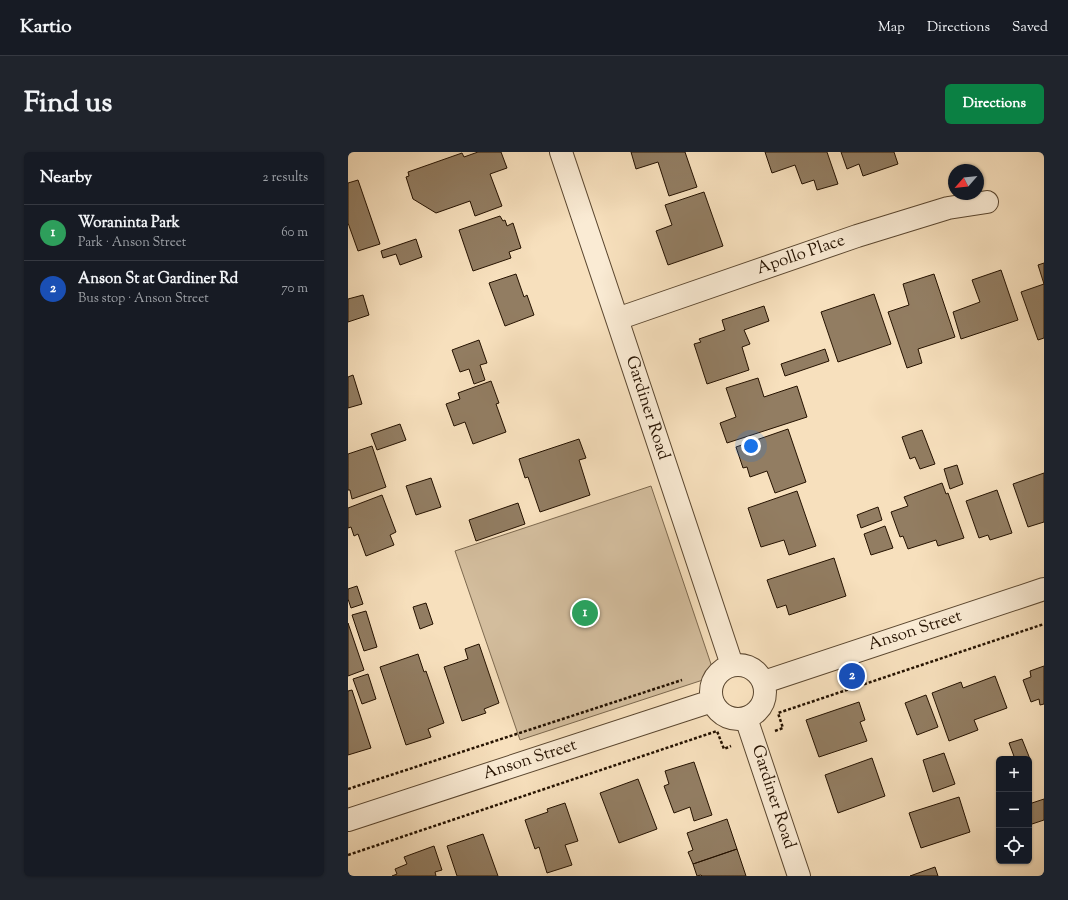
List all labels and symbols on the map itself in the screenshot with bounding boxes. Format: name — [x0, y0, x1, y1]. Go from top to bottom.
north arrow — [948, 164, 984, 200]
street label: Apollo Place — [754, 229, 848, 281]
street label: Gardiner Road — [619, 353, 675, 464]
your location — [741, 436, 761, 456]
pin: 1 — [572, 598, 598, 628]
street label: Anson Street — [865, 604, 965, 657]
pin: 2 — [839, 661, 865, 691]
street label: Anson Street — [480, 733, 580, 786]
street label: Gardiner Road — [745, 742, 801, 853]

